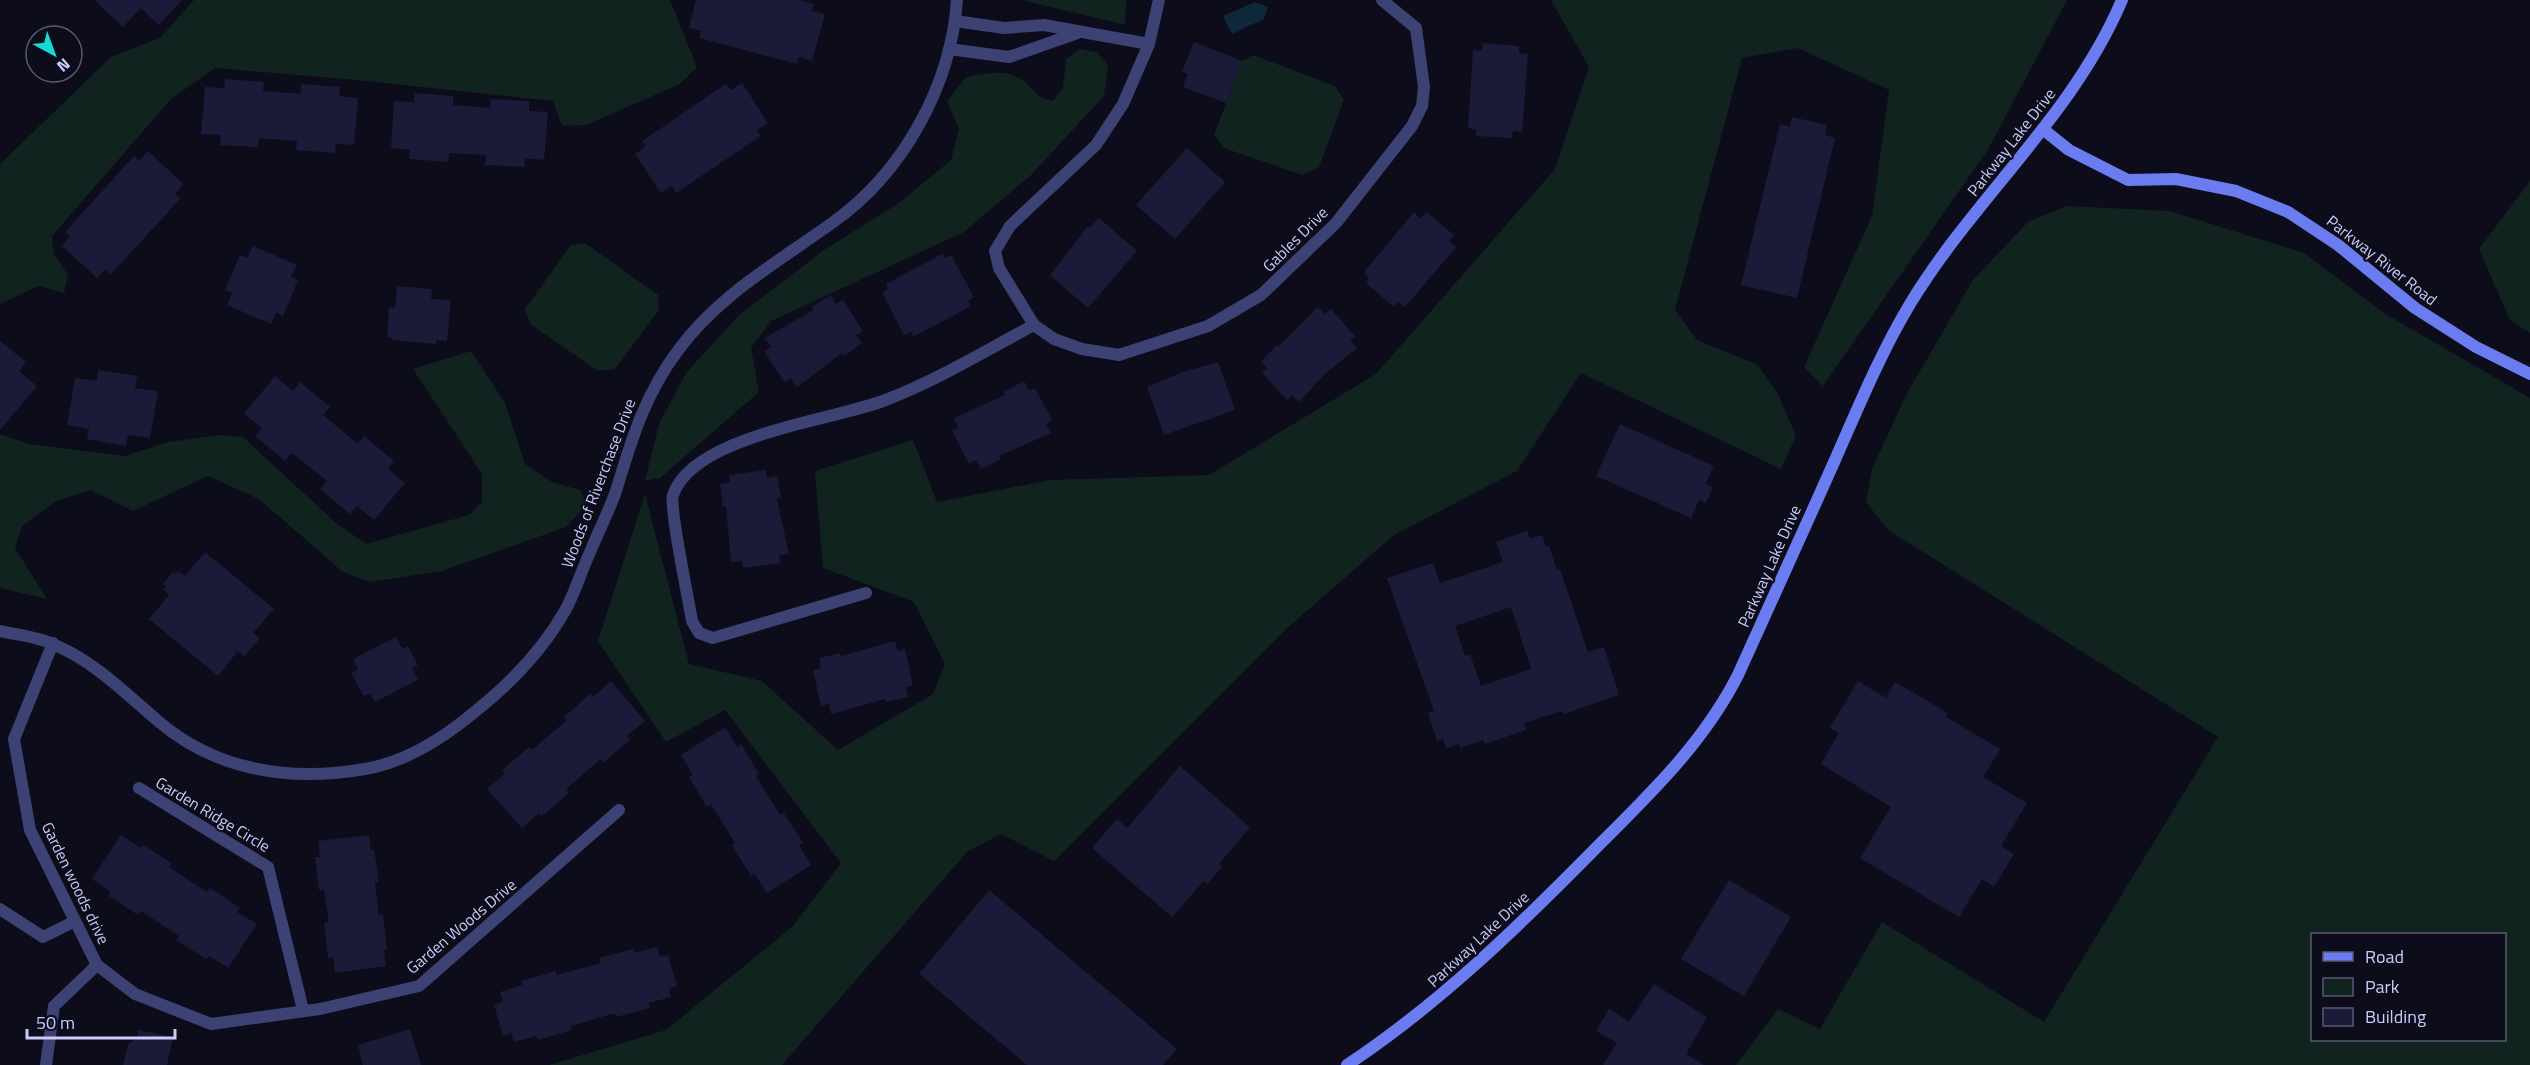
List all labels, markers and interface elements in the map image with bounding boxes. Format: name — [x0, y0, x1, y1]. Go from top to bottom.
north arrow — [24, 24, 84, 84]
text: N — [52, 53, 76, 78]
street label: Parkway Lake Drive — [1961, 83, 2061, 201]
street label: Gables Drive — [1257, 201, 1333, 277]
street label: Parkway River Road — [2322, 209, 2442, 311]
street label: Woods of Riverchase Drive — [555, 395, 641, 571]
street label: Parkway Lake Drive — [1731, 501, 1807, 631]
street label: Garden Ridge Circle — [151, 770, 275, 858]
street label: Garden woods drive — [36, 818, 116, 948]
street label: Garden Woods Drive — [401, 873, 521, 979]
street label: Parkway Lake Drive — [1422, 885, 1534, 993]
legend — [2311, 933, 2506, 1041]
text: Road — [2365, 943, 2404, 970]
text: Park — [2365, 973, 2400, 1000]
scale bar — [27, 1002, 176, 1040]
text: Building — [2365, 1003, 2426, 1030]
text: 50 m — [36, 1009, 75, 1036]

